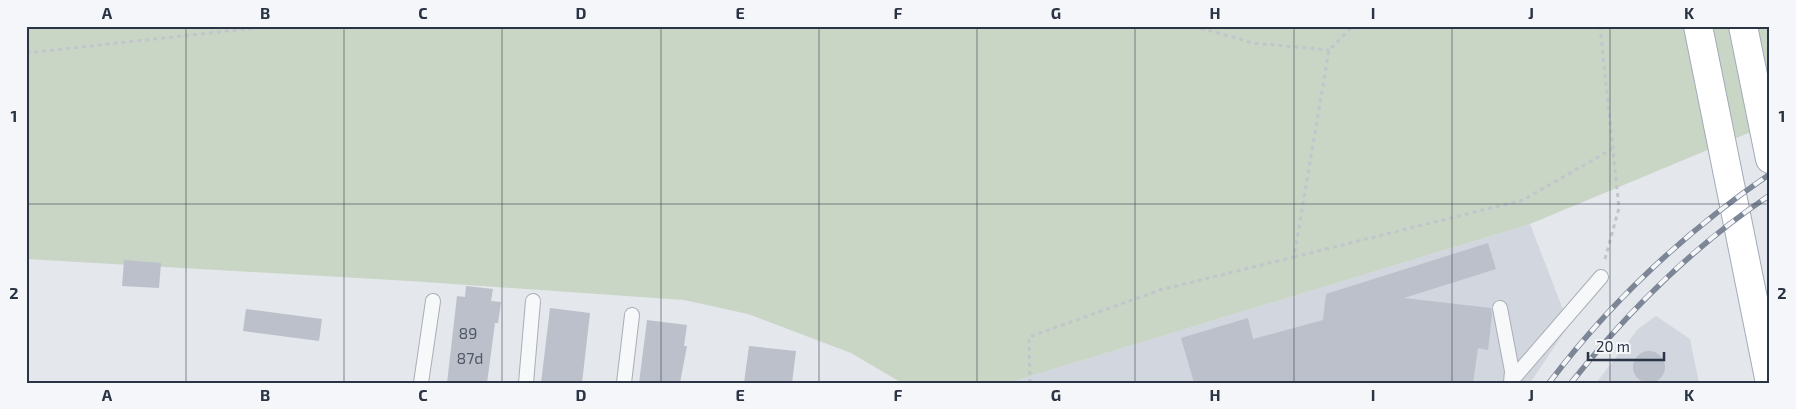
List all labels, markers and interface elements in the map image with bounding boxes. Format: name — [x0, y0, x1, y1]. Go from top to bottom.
text: A — [102, 3, 113, 22]
text: B — [260, 3, 270, 22]
text: C — [418, 3, 428, 22]
text: D — [576, 3, 587, 22]
text: E — [735, 3, 745, 22]
text: F — [894, 3, 903, 22]
text: G — [1051, 3, 1061, 22]
text: H — [1209, 3, 1221, 22]
text: I — [1371, 3, 1375, 22]
text: J — [1528, 3, 1534, 22]
text: K — [1684, 3, 1695, 22]
text: 1 — [11, 106, 17, 125]
text: 1 — [1779, 106, 1785, 125]
text: 2 — [9, 283, 19, 302]
text: 2 — [1777, 283, 1787, 302]
house number: 89 — [459, 323, 477, 342]
scale bar — [1588, 329, 1665, 361]
text: 20 m — [1596, 337, 1630, 355]
house number: 87d — [456, 348, 484, 367]
text: A — [102, 385, 113, 404]
text: B — [260, 385, 270, 404]
text: C — [418, 385, 428, 404]
text: D — [576, 385, 587, 404]
text: E — [735, 385, 745, 404]
text: F — [894, 385, 903, 404]
text: G — [1051, 385, 1061, 404]
text: H — [1209, 385, 1221, 404]
text: I — [1371, 385, 1375, 404]
text: J — [1528, 385, 1534, 404]
text: K — [1684, 385, 1695, 404]

